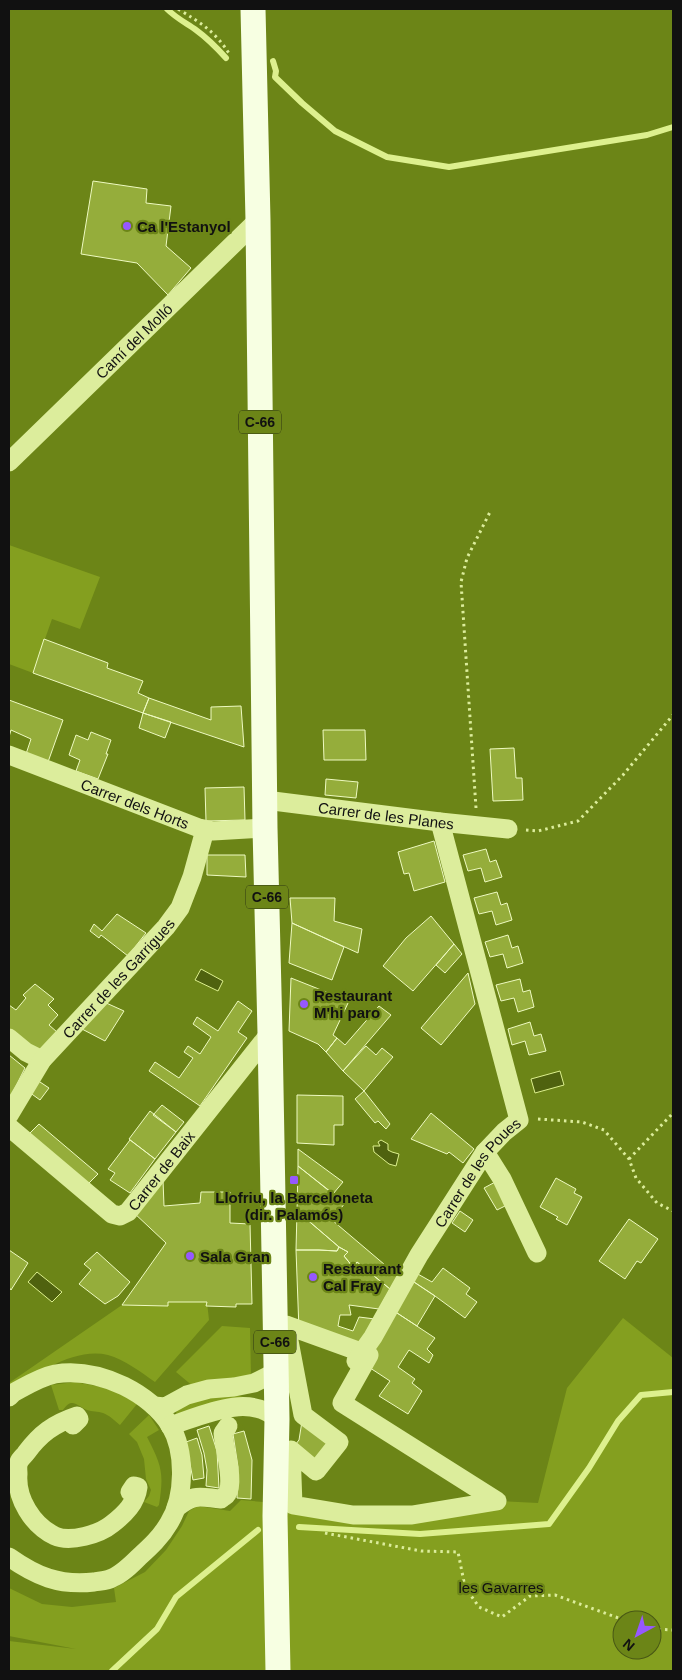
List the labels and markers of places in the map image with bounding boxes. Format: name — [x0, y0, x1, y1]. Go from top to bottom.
place label: Ca l'Estanyol — [137, 218, 231, 235]
marker: Ca l'Estanyol — [121, 220, 133, 232]
place label: Restaurant M'hi paro — [314, 987, 392, 1021]
marker: Restaurant M'hi paro — [298, 998, 310, 1010]
marker: Llofriu, la Barceloneta (dir. Palamós) — [288, 1174, 300, 1186]
place label: Llofriu, la Barceloneta (dir. Palamós) — [215, 1189, 373, 1223]
place label: Sala Gran — [200, 1248, 270, 1265]
marker: Sala Gran — [184, 1250, 196, 1262]
place label: Restaurant Cal Fray — [323, 1260, 401, 1294]
marker: Restaurant Cal Fray — [307, 1271, 319, 1283]

